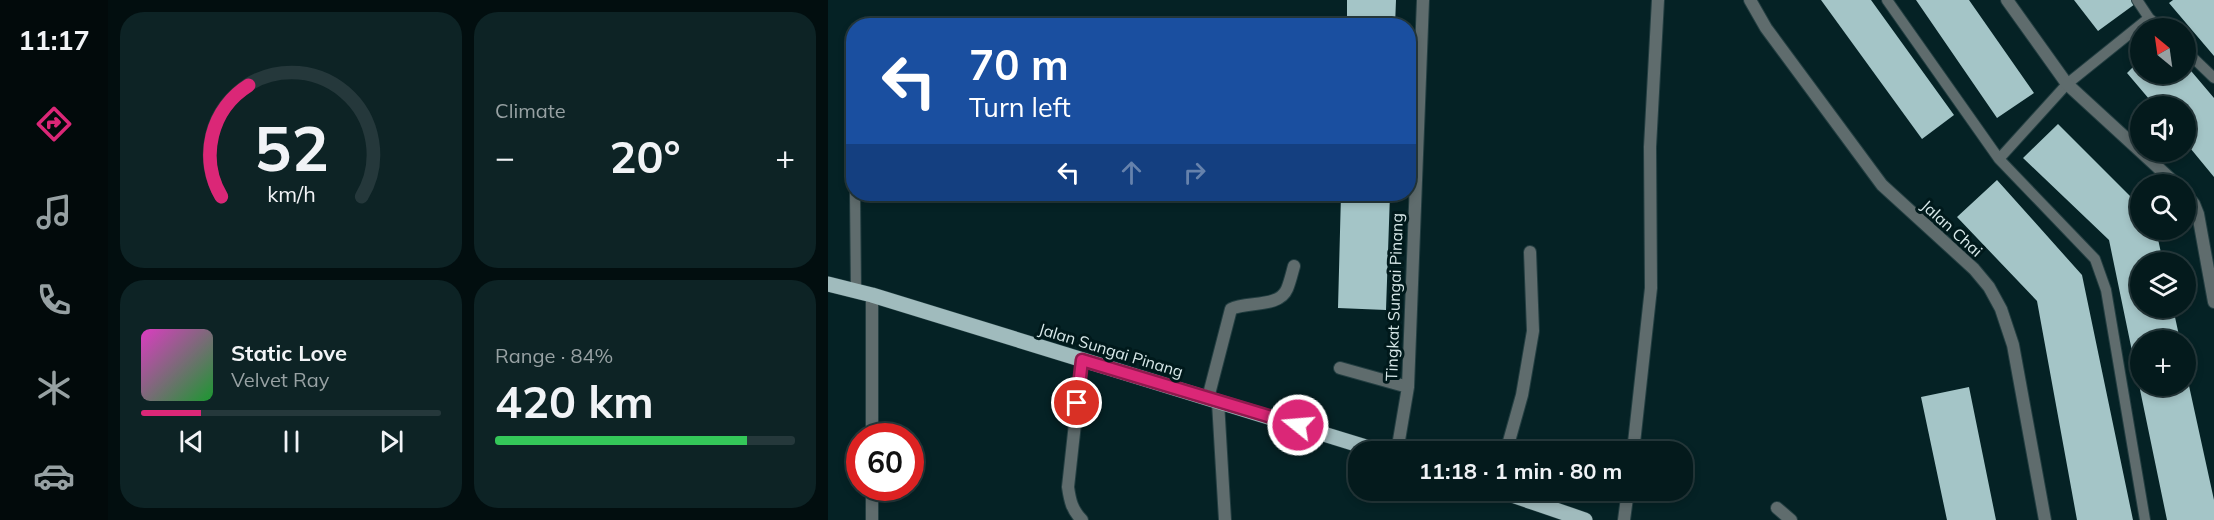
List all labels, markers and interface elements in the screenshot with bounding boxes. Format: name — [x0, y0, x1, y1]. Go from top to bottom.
north arrow — [2130, 18, 2196, 84]
map controls — [2130, 18, 2196, 396]
text: 11:17 — [18, 23, 90, 57]
text: 70 m — [969, 38, 1069, 91]
icon: left — [870, 42, 948, 120]
text: Turn left — [969, 90, 1071, 124]
button: sound — [2130, 96, 2196, 162]
text: Climate — [495, 98, 566, 123]
icon: directions — [33, 103, 75, 145]
text: 52 — [254, 108, 328, 187]
text: 20° — [609, 128, 681, 184]
text: − — [495, 136, 515, 177]
text: + — [775, 136, 795, 177]
icon: left — [1052, 156, 1085, 189]
icon: ahead — [1115, 156, 1148, 189]
icon: right — [1178, 156, 1211, 189]
button: search — [2130, 174, 2196, 240]
text: km/h — [267, 180, 315, 207]
icon: music — [33, 191, 75, 233]
street label: Jalan Chai — [1917, 195, 1987, 261]
street label: Tingkat Sungai Pinang — [1381, 213, 1407, 381]
button: layers — [2130, 252, 2196, 318]
icon: phone — [33, 279, 75, 321]
street label: Jalan Sungai Pinang — [1036, 319, 1186, 381]
button: + — [2130, 330, 2196, 396]
text: Static Love — [231, 339, 347, 367]
text: Range · 84% — [495, 343, 613, 368]
icon: climate — [33, 367, 75, 409]
text: Velvet Ray — [231, 367, 329, 392]
text: 420 km — [495, 373, 654, 429]
pin — [1051, 377, 1102, 428]
icon: arrive — [1060, 386, 1093, 419]
position arrow — [1266, 393, 1330, 457]
speed limit sign: 60 — [846, 423, 924, 501]
icon: previous — [175, 425, 208, 458]
icon: pause — [275, 425, 308, 458]
icon: next — [375, 425, 408, 458]
icon: car — [33, 455, 75, 497]
text: 11:18 · 1 min · 80 m — [1419, 457, 1622, 485]

